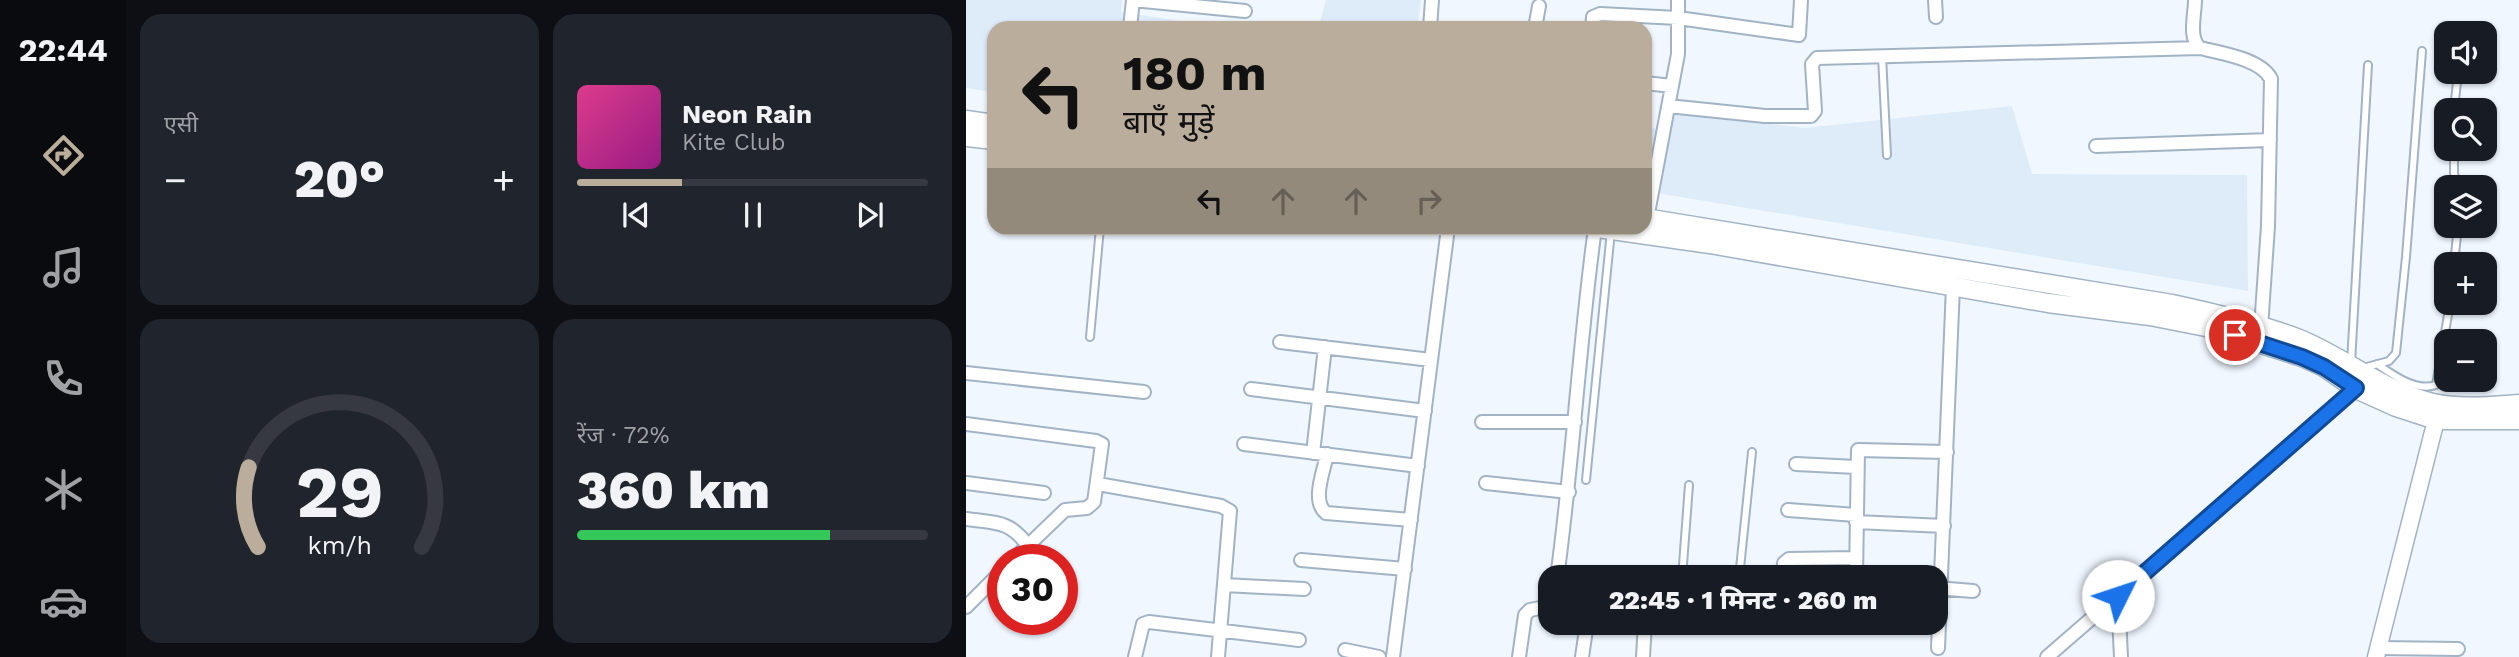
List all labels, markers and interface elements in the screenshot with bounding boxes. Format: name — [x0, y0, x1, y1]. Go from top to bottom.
map controls — [2434, 21, 2497, 392]
button: sound — [2434, 21, 2497, 84]
text: 22:44 — [18, 31, 108, 69]
text: 180 m — [1123, 44, 1267, 102]
icon: left — [1008, 49, 1099, 140]
button: search — [2434, 98, 2497, 161]
text: Neon Rain — [682, 99, 812, 129]
text: बाएँ मुड़ें — [1123, 103, 1214, 141]
text: एसी — [164, 111, 198, 138]
text: Kite Club — [682, 129, 785, 156]
icon: directions — [39, 131, 88, 180]
text: 20° — [294, 149, 385, 210]
text: − — [164, 158, 187, 202]
text: + — [492, 158, 515, 202]
button: layers — [2434, 175, 2497, 238]
icon: left — [1191, 182, 1229, 220]
icon: ahead — [1264, 182, 1302, 220]
icon: ahead — [1337, 182, 1375, 220]
icon: right — [1410, 182, 1448, 220]
icon: previous — [617, 196, 655, 234]
icon: pause — [734, 196, 772, 234]
icon: next — [851, 196, 889, 234]
icon: music — [39, 243, 88, 292]
button: + — [2434, 252, 2497, 315]
pin — [2205, 305, 2265, 365]
icon: arrive — [2216, 316, 2254, 354]
button: − — [2434, 329, 2497, 392]
icon: phone — [39, 354, 88, 403]
text: रेंज · 72% — [577, 422, 669, 449]
text: 29 — [295, 449, 384, 535]
text: 360 km — [577, 460, 770, 521]
icon: climate — [39, 465, 88, 514]
text: km/h — [307, 531, 372, 560]
speed limit sign: 30 — [987, 544, 1078, 635]
position arrow — [2081, 559, 2155, 633]
icon: car — [39, 577, 88, 626]
text: 22:45 · 1 मिनट · 260 m — [1609, 585, 1877, 615]

